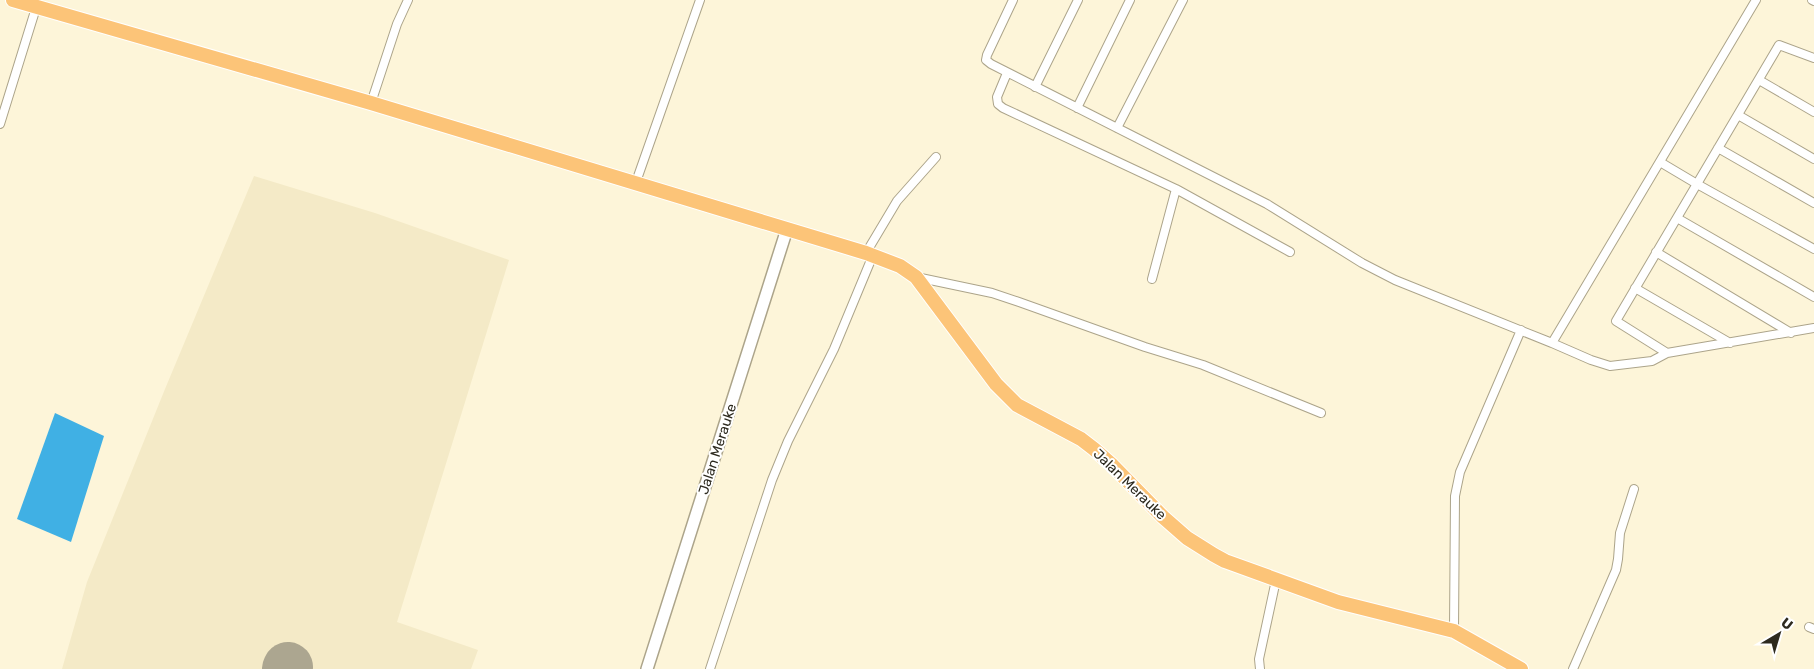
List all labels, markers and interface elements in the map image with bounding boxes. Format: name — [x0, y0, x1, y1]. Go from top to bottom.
street label: Jalan Merauke — [695, 401, 740, 497]
street label: Jalan Merauke — [1090, 445, 1170, 523]
north arrow — [1754, 609, 1804, 659]
text: U — [1777, 614, 1796, 634]

